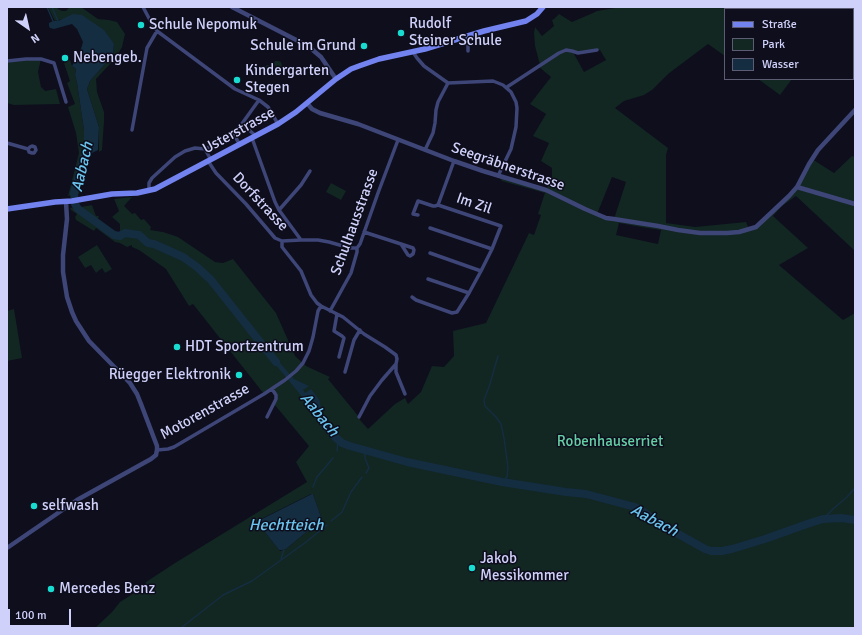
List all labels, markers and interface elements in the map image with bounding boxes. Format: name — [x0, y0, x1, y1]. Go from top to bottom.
north arrow — [8, 8, 48, 48]
legend — [724, 8, 854, 80]
place label: Rudolf Steiner Schule — [409, 15, 502, 50]
place label: Schule Nepomuk — [149, 16, 257, 34]
text: Straße — [762, 17, 797, 32]
marker: Schule Nepomuk — [136, 20, 146, 30]
marker: Rudolf Steiner Schule — [396, 28, 406, 38]
text: N — [28, 31, 42, 46]
place label: Schule im Grund — [250, 37, 356, 55]
text: Park — [762, 37, 785, 52]
marker: Schule im Grund — [359, 41, 369, 51]
place label: Nebengeb. — [73, 49, 142, 67]
marker: Nebengeb. — [60, 53, 70, 63]
text: Wasser — [762, 57, 799, 72]
place label: Kindergarten Stegen — [245, 62, 329, 97]
marker: Kindergarten Stegen — [232, 75, 242, 85]
street label: Usterstrasse — [200, 104, 278, 158]
street label: Seegräbnerstrasse — [449, 139, 567, 195]
water label: Aabach — [68, 140, 98, 194]
street label: Schulhausstrasse — [327, 166, 383, 278]
street label: Dorfstrasse — [228, 169, 292, 235]
street label: Im Zil — [454, 190, 494, 218]
place label: HDT Sportzentrum — [185, 338, 304, 356]
marker: HDT Sportzentrum — [172, 342, 182, 352]
place label: Rüegger Elektronik — [109, 366, 231, 384]
marker: Rüegger Elektronik — [234, 370, 244, 380]
street label: Motorenstrasse — [157, 380, 253, 444]
water label: Aabach — [296, 389, 342, 441]
park label: Robenhauserriet — [557, 433, 663, 451]
place label: selfwash — [42, 497, 99, 515]
marker: selfwash — [29, 501, 39, 511]
water label: Aabach — [627, 501, 681, 541]
water label: Hechtteich — [249, 516, 323, 536]
place label: Jakob Messikommer — [480, 550, 569, 585]
marker: Jakob Messikommer — [467, 563, 477, 573]
place label: Mercedes Benz — [59, 580, 155, 598]
marker: Mercedes Benz — [46, 584, 56, 594]
scale bar — [10, 601, 73, 627]
text: 100 m — [15, 608, 47, 623]

